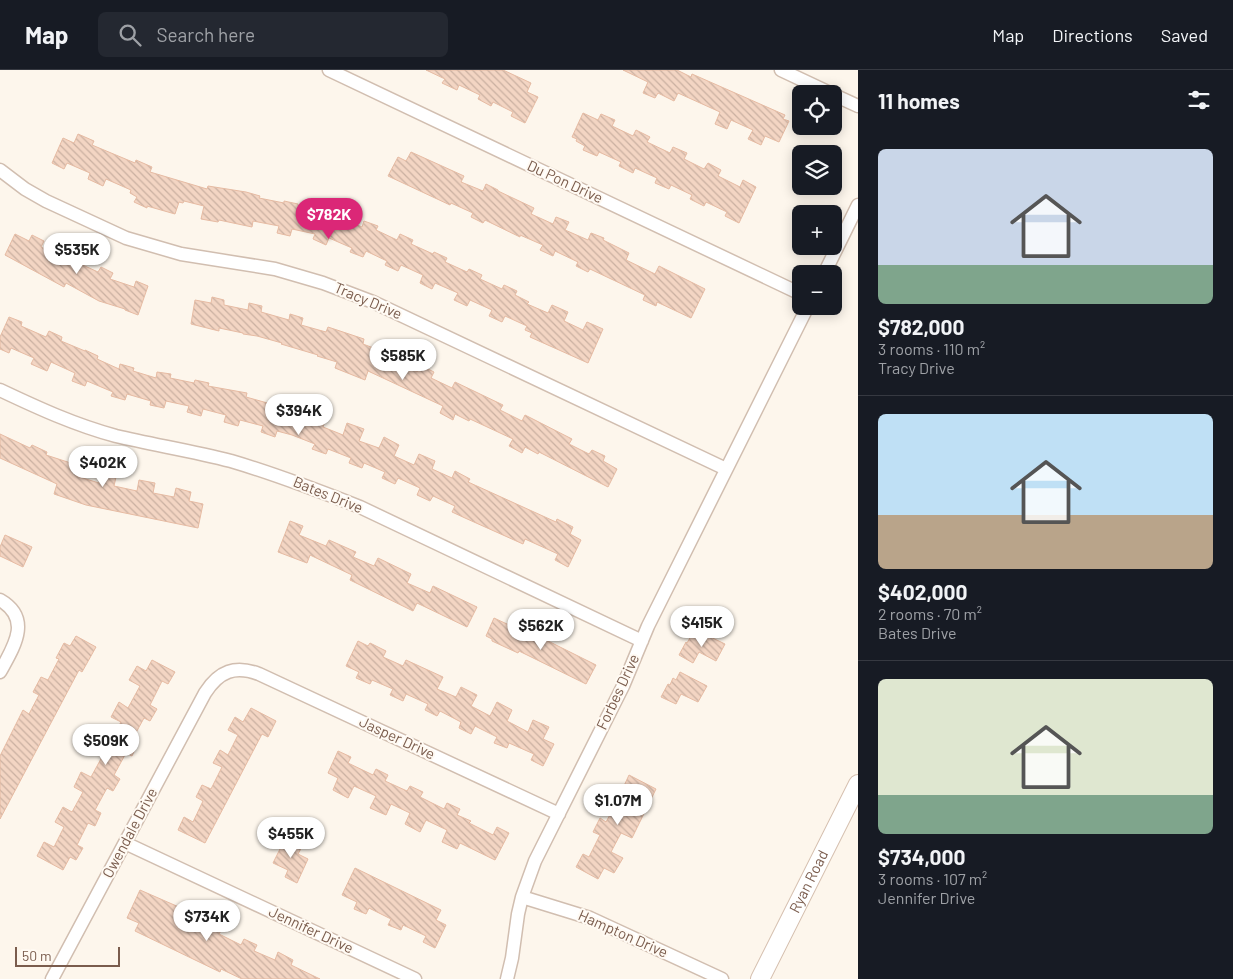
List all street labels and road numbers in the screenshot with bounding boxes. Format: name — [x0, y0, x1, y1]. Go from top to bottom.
street label: Du Pon Drive — [525, 156, 606, 206]
street label: Tracy Drive — [332, 278, 405, 322]
street label: Bates Drive — [291, 472, 366, 516]
street label: Forbes Drive — [592, 651, 642, 732]
street label: Jasper Drive — [357, 712, 438, 762]
street label: Owendale Drive — [98, 784, 160, 881]
street label: Ryan Road — [785, 847, 831, 916]
street label: Jennifer Drive — [266, 902, 357, 957]
street label: Hampton Drive — [576, 905, 671, 961]

